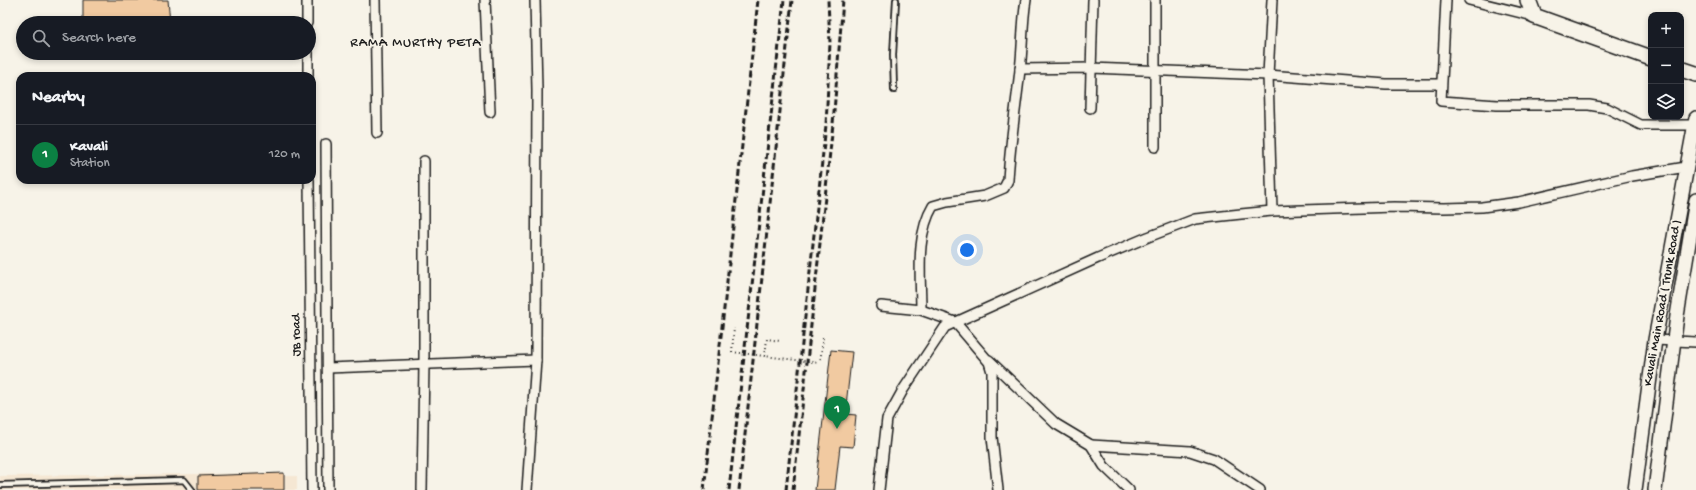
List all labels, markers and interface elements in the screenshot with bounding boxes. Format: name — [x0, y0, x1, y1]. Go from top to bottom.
map controls — [1648, 12, 1684, 120]
button: + — [1648, 12, 1684, 48]
search box — [16, 16, 316, 60]
icon: search — [30, 27, 52, 49]
text: Search here — [62, 29, 136, 47]
district label: RAMA MURTHY PETA — [350, 35, 482, 52]
button: − — [1648, 48, 1684, 84]
button: layers — [1648, 84, 1684, 120]
text: Nearby — [32, 88, 85, 108]
text: Kavali — [70, 138, 108, 156]
text: 1 — [42, 147, 48, 162]
text: 120 m — [269, 147, 300, 162]
text: Station — [70, 156, 110, 171]
street label: Kavali Main Road ( Trunk Road ) — [1641, 219, 1685, 387]
your location — [957, 240, 977, 260]
street label: JB road — [289, 312, 305, 357]
pin: 1 — [824, 396, 850, 429]

